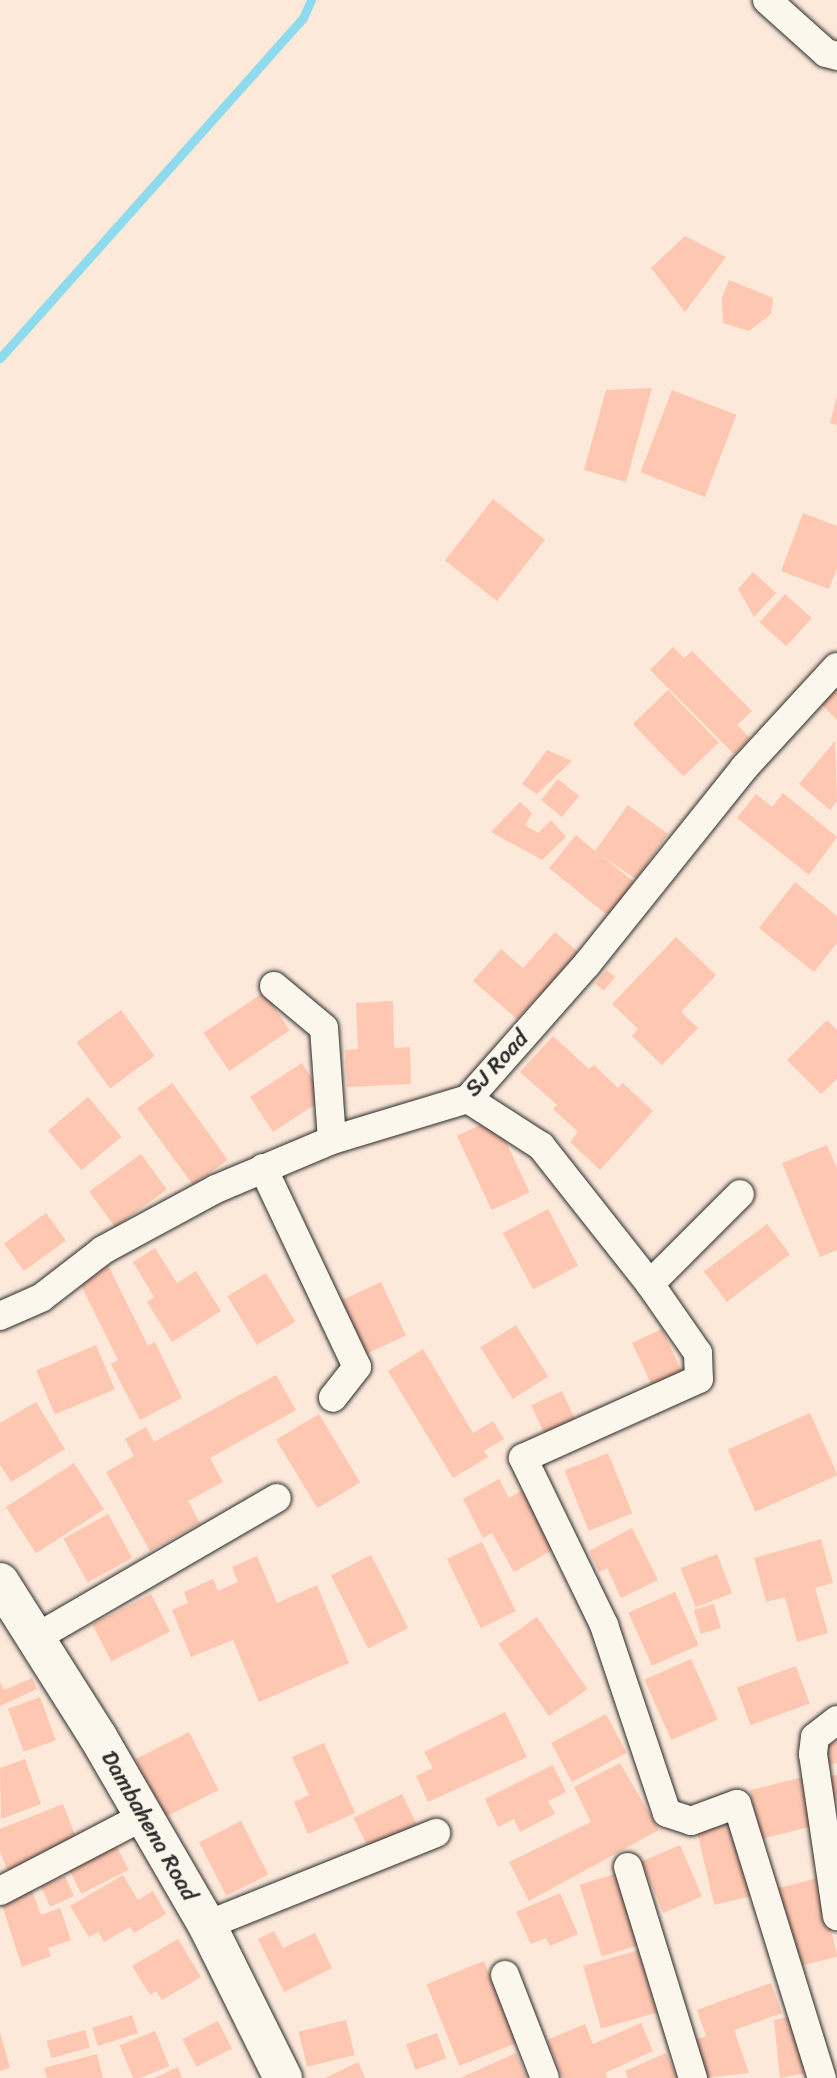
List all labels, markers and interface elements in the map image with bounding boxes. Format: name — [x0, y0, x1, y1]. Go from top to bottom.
street label: SJ Road — [459, 1025, 535, 1103]
street label: Dambahena Road — [95, 1746, 203, 1906]

